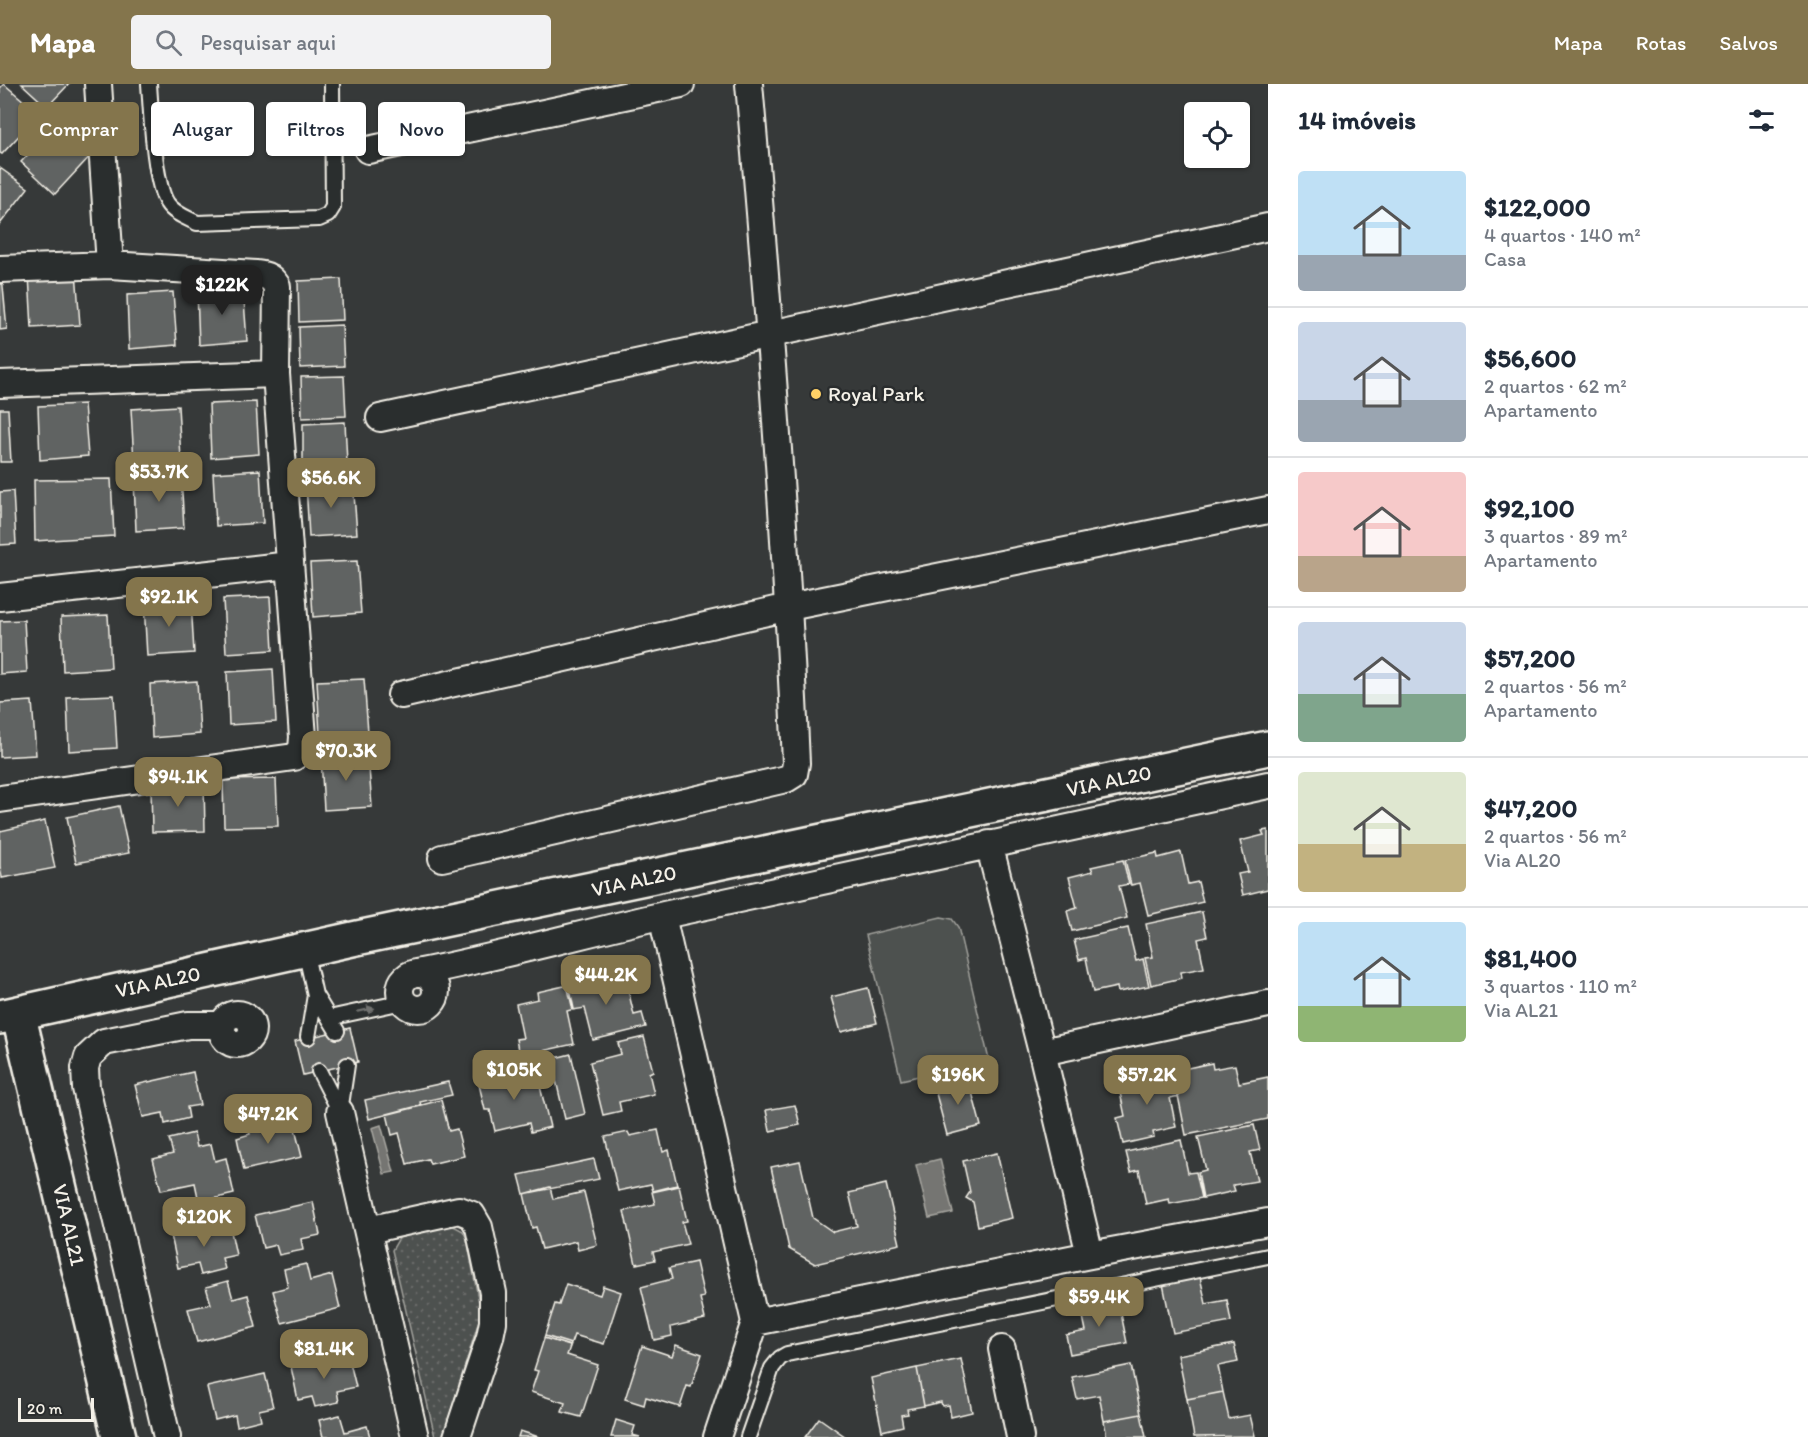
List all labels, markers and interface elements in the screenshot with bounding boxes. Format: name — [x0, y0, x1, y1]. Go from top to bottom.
search box — [131, 15, 551, 69]
text: Mapa — [30, 25, 95, 59]
icon: search — [152, 26, 185, 59]
text: Pesquisar aqui — [200, 29, 336, 56]
text: Mapa — [1554, 30, 1603, 55]
text: Rotas — [1636, 30, 1686, 55]
text: Salvos — [1719, 30, 1778, 55]
chip: Comprar — [18, 102, 139, 156]
chip: Alugar — [151, 102, 254, 156]
chip: Filtros — [266, 102, 366, 156]
chip: Novo — [378, 102, 465, 156]
map controls — [1184, 102, 1250, 168]
button: locate — [1184, 102, 1250, 168]
text: 14 imóveis — [1298, 104, 1416, 136]
icon: filters — [1745, 104, 1778, 137]
text: $122,000 — [1484, 191, 1591, 223]
icon: home — [1346, 195, 1418, 267]
text: 4 quartos · 140 m² — [1484, 223, 1641, 247]
text: Casa — [1484, 247, 1526, 271]
pin: $122K — [180, 265, 264, 316]
text: $122K — [195, 272, 249, 296]
text: $56,600 — [1484, 342, 1577, 374]
icon: home — [1346, 346, 1418, 418]
text: 2 quartos · 62 m² — [1484, 374, 1627, 398]
place label: Royal Park — [828, 381, 924, 406]
marker: Royal Park — [809, 387, 823, 401]
text: Apartamento — [1484, 398, 1598, 422]
pin: $53.7K — [110, 452, 208, 503]
pin: $56.6K — [282, 458, 380, 509]
text: $53.7K — [129, 459, 189, 483]
text: $56.6K — [301, 465, 361, 489]
text: $92,100 — [1484, 492, 1575, 524]
icon: home — [1346, 496, 1418, 568]
text: 3 quartos · 89 m² — [1484, 524, 1627, 548]
text: Apartamento — [1484, 548, 1598, 572]
pin: $92.1K — [120, 577, 218, 628]
text: $92.1K — [140, 584, 198, 608]
text: $57,200 — [1484, 642, 1576, 674]
icon: home — [1346, 646, 1418, 718]
text: 2 quartos · 56 m² — [1484, 674, 1627, 698]
text: Apartamento — [1484, 698, 1598, 722]
pin: $70.3K — [297, 731, 395, 782]
text: $70.3K — [316, 738, 376, 762]
pin: $94.1K — [129, 757, 227, 808]
street label: VIA AL20 — [1064, 759, 1154, 802]
text: $94.1K — [148, 764, 208, 788]
text: $47,200 — [1484, 792, 1578, 824]
icon: home — [1346, 796, 1418, 868]
text: 2 quartos · 56 m² — [1484, 824, 1627, 848]
text: Via AL20 — [1484, 848, 1561, 872]
street label: VIA AL20 — [589, 859, 679, 902]
text: $81,400 — [1484, 942, 1577, 974]
icon: home — [1346, 946, 1418, 1018]
pin: $44.2K — [557, 955, 655, 1006]
street label: VIA AL20 — [113, 960, 203, 1003]
text: $44.2K — [575, 962, 637, 986]
text: 3 quartos · 110 m² — [1484, 974, 1637, 998]
text: Via AL21 — [1484, 998, 1558, 1022]
one-way arrow — [357, 1005, 376, 1014]
pin: $105K — [472, 1050, 556, 1101]
pin: $196K — [916, 1055, 1000, 1106]
pin: $57.2K — [1098, 1055, 1196, 1106]
text: $105K — [486, 1057, 542, 1081]
text: $196K — [931, 1062, 985, 1086]
text: $57.2K — [1118, 1062, 1176, 1086]
pin: $47.2K — [219, 1094, 317, 1145]
text: $47.2K — [238, 1101, 298, 1125]
street label: VIA AL21 — [48, 1182, 91, 1268]
pin: $120K — [162, 1197, 246, 1248]
text: $120K — [176, 1204, 232, 1228]
pin: $59.4K — [1050, 1277, 1148, 1328]
text: $59.4K — [1069, 1284, 1129, 1308]
pin: $81.4K — [275, 1329, 373, 1380]
text: $81.4K — [294, 1336, 354, 1360]
scale bar — [18, 1395, 94, 1422]
text: 20 m — [27, 1399, 62, 1418]

